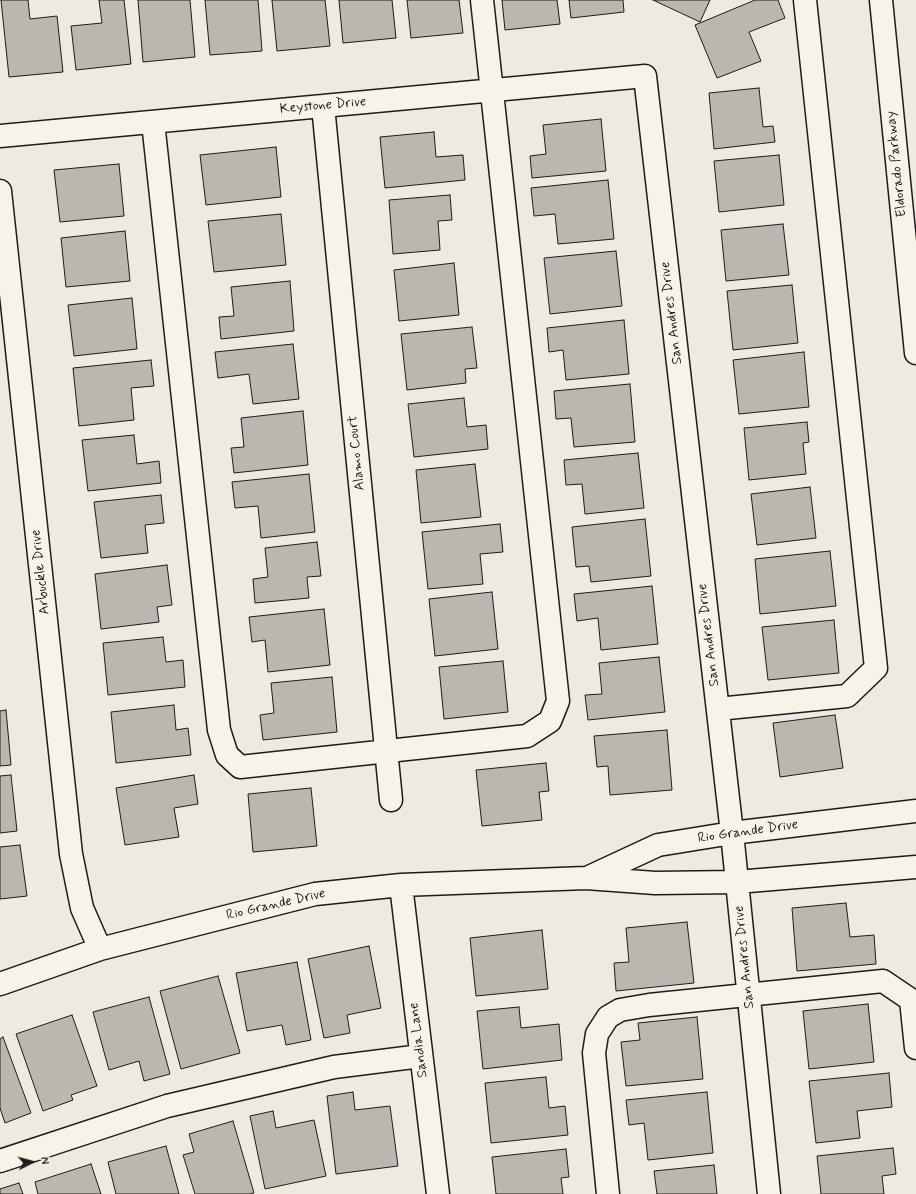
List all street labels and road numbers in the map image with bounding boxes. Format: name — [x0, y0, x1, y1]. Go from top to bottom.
street label: Keystone Drive — [279, 94, 367, 118]
street label: Eldorado Parkway — [883, 110, 911, 218]
street label: San Andres Drive — [657, 261, 687, 365]
street label: Alamo Court — [345, 415, 369, 491]
street label: Arbuckle Drive — [28, 529, 54, 615]
street label: San Andres Drive — [694, 583, 724, 687]
street label: Rio Grande Drive — [697, 817, 799, 847]
street label: Rio Grande Drive — [225, 885, 327, 925]
street label: San Andres Drive — [731, 905, 759, 1009]
street label: Sandia Lane — [406, 1001, 432, 1079]

